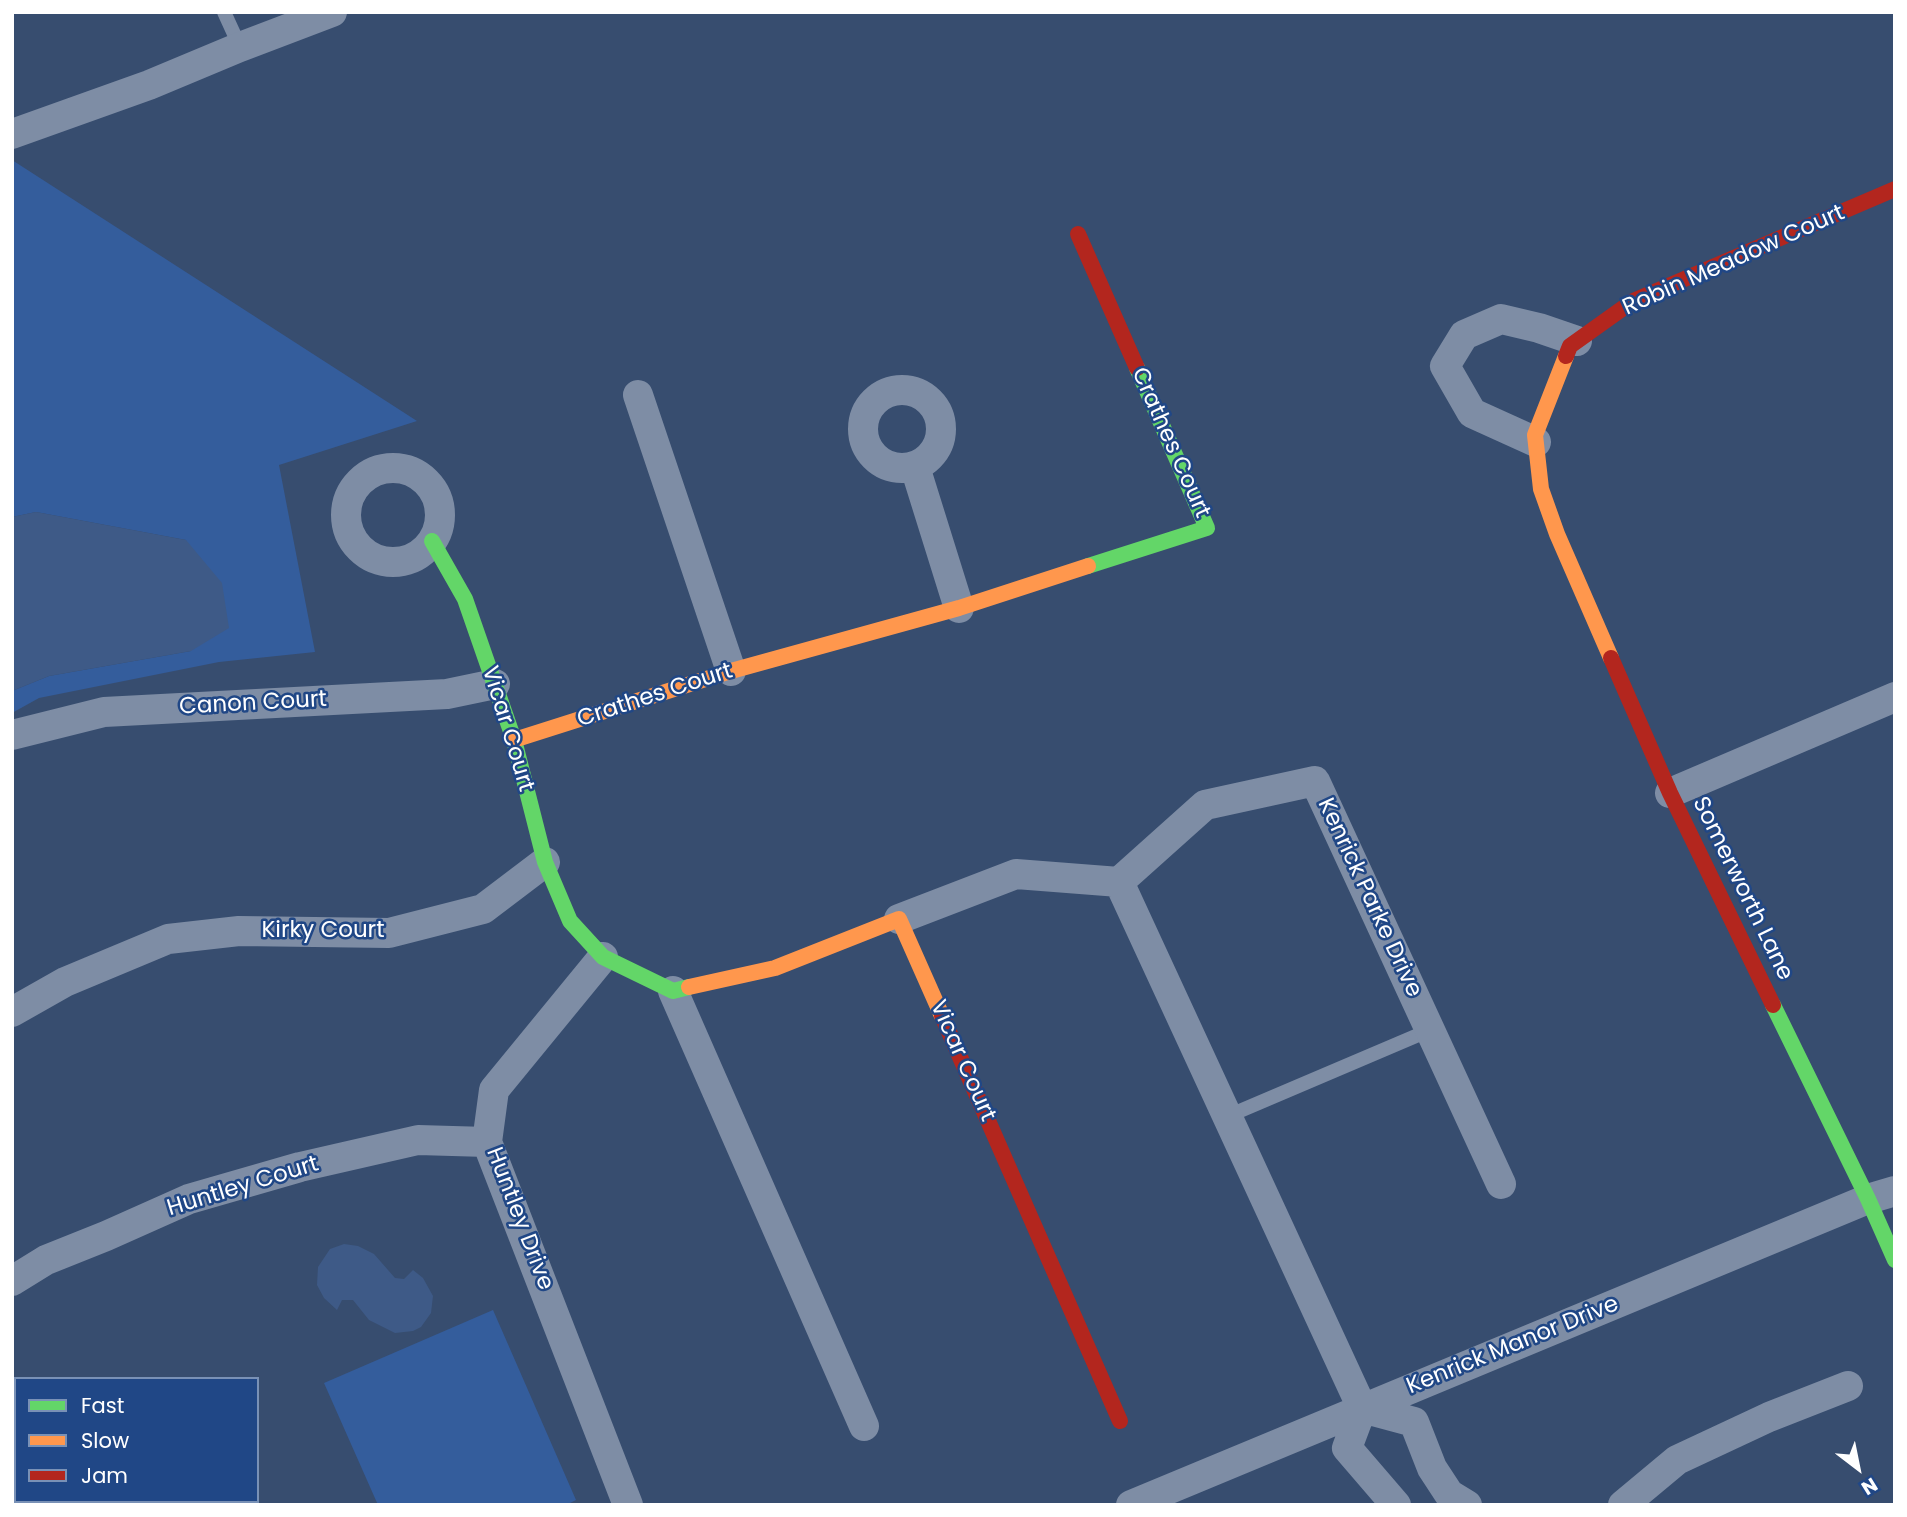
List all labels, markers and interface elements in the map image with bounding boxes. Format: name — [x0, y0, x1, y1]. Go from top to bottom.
street label: Robin Meadow Court — [1619, 200, 1849, 322]
street label: Crathes Court — [1125, 364, 1215, 522]
street label: Crathes Court — [574, 658, 736, 734]
street label: Vicar Court — [475, 663, 539, 795]
street label: Canon Court — [179, 686, 327, 722]
street label: Somerworth Lane — [1686, 793, 1798, 985]
street label: Kenrick Parke Drive — [1311, 794, 1427, 1002]
street label: Kirky Court — [261, 917, 385, 945]
street label: Vicar Court — [923, 996, 1001, 1126]
street label: Huntley Drive — [479, 1144, 559, 1294]
street label: Huntley Court — [164, 1151, 322, 1223]
street label: Kenrick Manor Drive — [1403, 1291, 1623, 1401]
legend — [14, 1377, 259, 1503]
text: Fast — [81, 1391, 124, 1420]
text: Slow — [81, 1426, 129, 1455]
north arrow — [1823, 1433, 1893, 1503]
text: Jam — [81, 1461, 128, 1490]
text: N — [1856, 1471, 1883, 1501]

